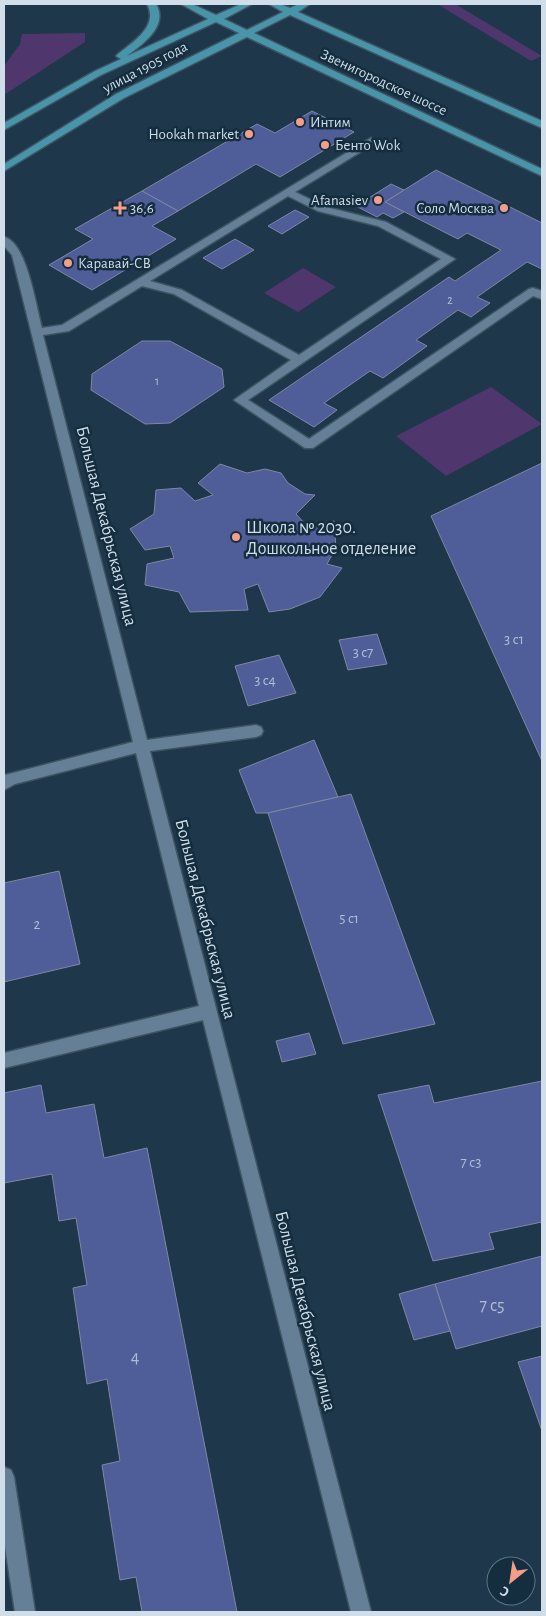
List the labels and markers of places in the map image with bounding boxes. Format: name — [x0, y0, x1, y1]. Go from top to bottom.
place label: Интим — [310, 115, 351, 130]
marker: Интим — [294, 116, 306, 128]
place label: Hookah market — [149, 127, 239, 142]
marker: Hookah market — [243, 128, 255, 140]
place label: Бенто Wok — [335, 138, 400, 153]
marker: Бенто Wok — [319, 139, 331, 151]
place label: Afanasiev — [311, 193, 369, 208]
marker: Afanasiev — [372, 194, 384, 206]
place label: 36,6 — [130, 201, 154, 216]
place label: Соло Москва — [416, 201, 494, 216]
marker: 36,6 — [114, 202, 126, 214]
marker: Соло Москва — [498, 202, 510, 214]
place label: Каравай-СВ — [78, 256, 151, 271]
marker: Каравай-СВ — [62, 257, 74, 269]
place label: Школа № 2030. Дошкольное отделение — [246, 519, 416, 558]
marker: Школа № 2030. Дошкольное отделение — [230, 531, 242, 543]

